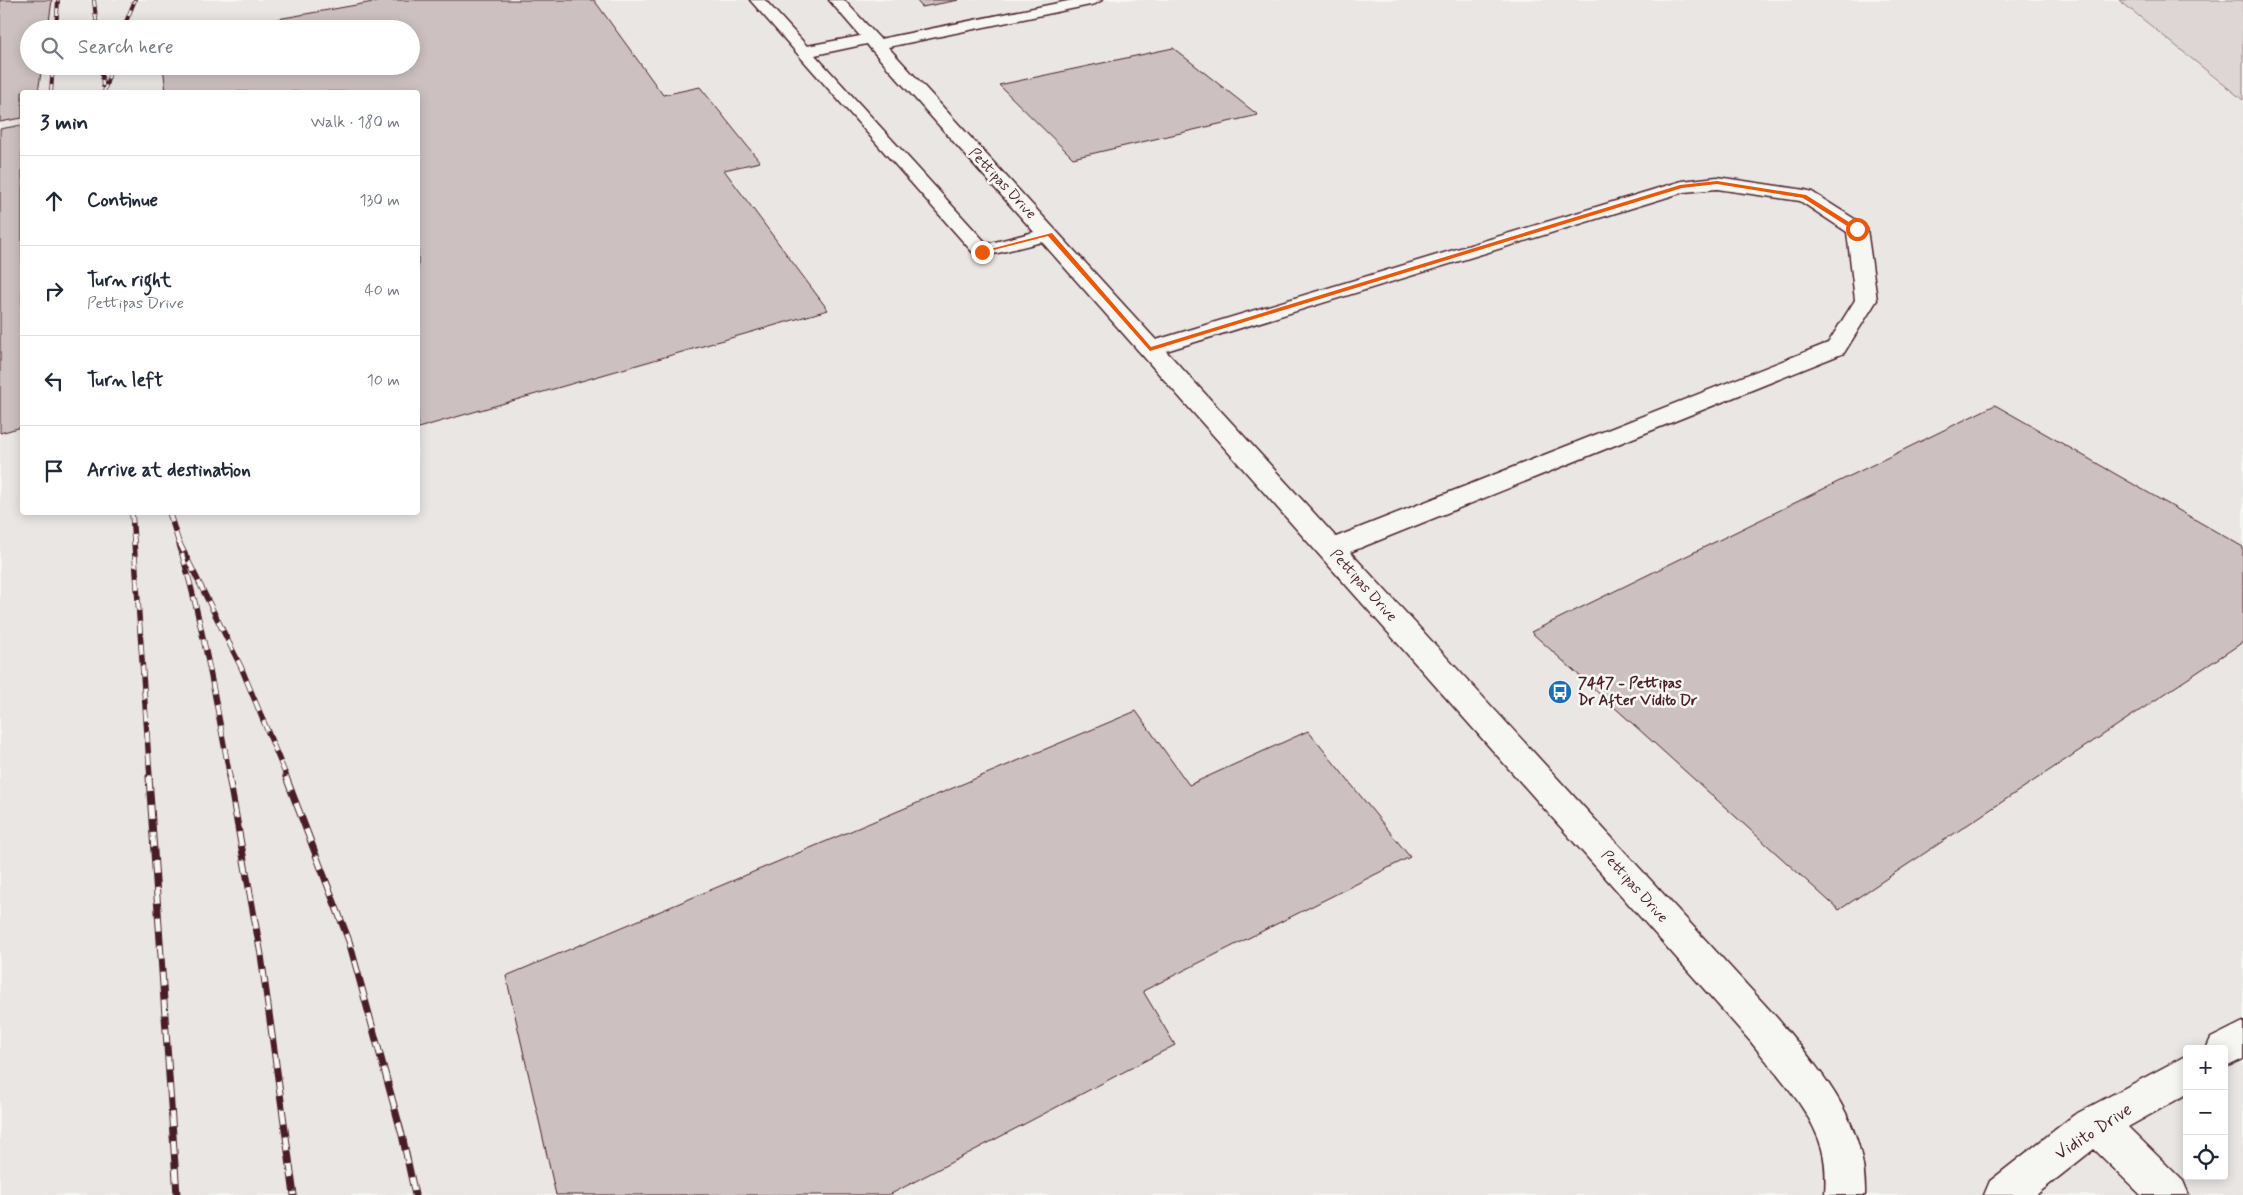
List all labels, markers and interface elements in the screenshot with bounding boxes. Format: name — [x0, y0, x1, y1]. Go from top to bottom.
search box — [20, 20, 420, 75]
icon: search — [38, 34, 66, 62]
text: Search here — [78, 35, 174, 60]
text: 3 min — [40, 109, 88, 137]
text: Walk · 180 m — [311, 112, 400, 133]
street label: Pettipas Drive — [964, 144, 1041, 224]
icon: ahead — [40, 187, 68, 215]
text: Continue — [87, 188, 158, 213]
text: 130 m — [359, 190, 400, 211]
route start — [1846, 218, 1869, 241]
route end — [971, 241, 994, 264]
text: Turn right — [87, 268, 171, 293]
icon: right — [40, 277, 68, 305]
text: 40 m — [364, 280, 400, 301]
text: Pettipas Drive — [87, 293, 184, 314]
icon: left — [40, 367, 68, 395]
text: Turn left — [87, 368, 163, 393]
text: 10 m — [367, 370, 400, 391]
icon: arrive — [40, 457, 68, 485]
text: Arrive at destination — [87, 458, 251, 483]
street label: Pettipas Drive — [1325, 545, 1401, 626]
place label: 7447 - Pettipas Dr After Vidito Dr — [1578, 674, 1698, 711]
bus stop icon: 7447 - Pettipas Dr After Vidito Dr — [1547, 679, 1573, 705]
street label: Pettipas Drive — [1596, 846, 1672, 927]
map controls — [2183, 1045, 2228, 1180]
button: + — [2183, 1045, 2228, 1090]
button: − — [2183, 1090, 2228, 1135]
street label: Vidito Drive — [2050, 1098, 2137, 1166]
button: locate — [2183, 1135, 2228, 1180]

